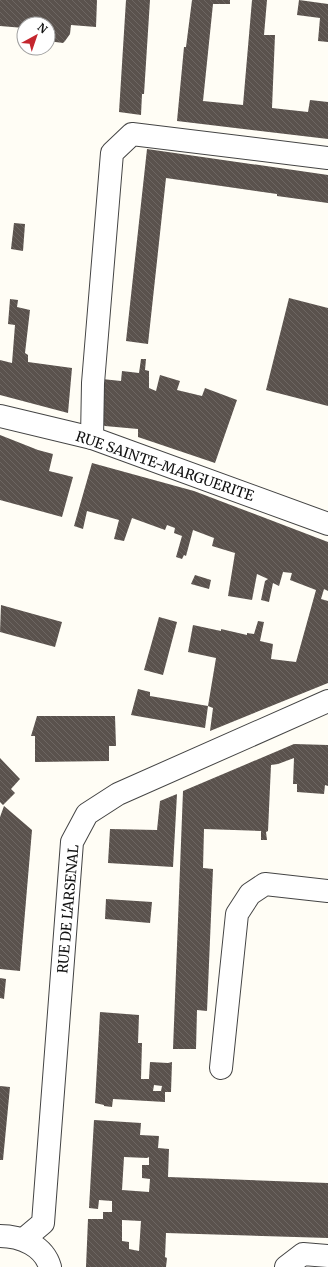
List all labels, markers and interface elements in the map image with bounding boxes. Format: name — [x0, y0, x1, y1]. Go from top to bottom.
north arrow — [16, 16, 56, 56]
text: N — [35, 20, 50, 37]
street label: RUE SAINTE-MARGUERITE — [74, 427, 257, 505]
street label: RUE DE L'ARSENAL — [53, 844, 83, 974]

